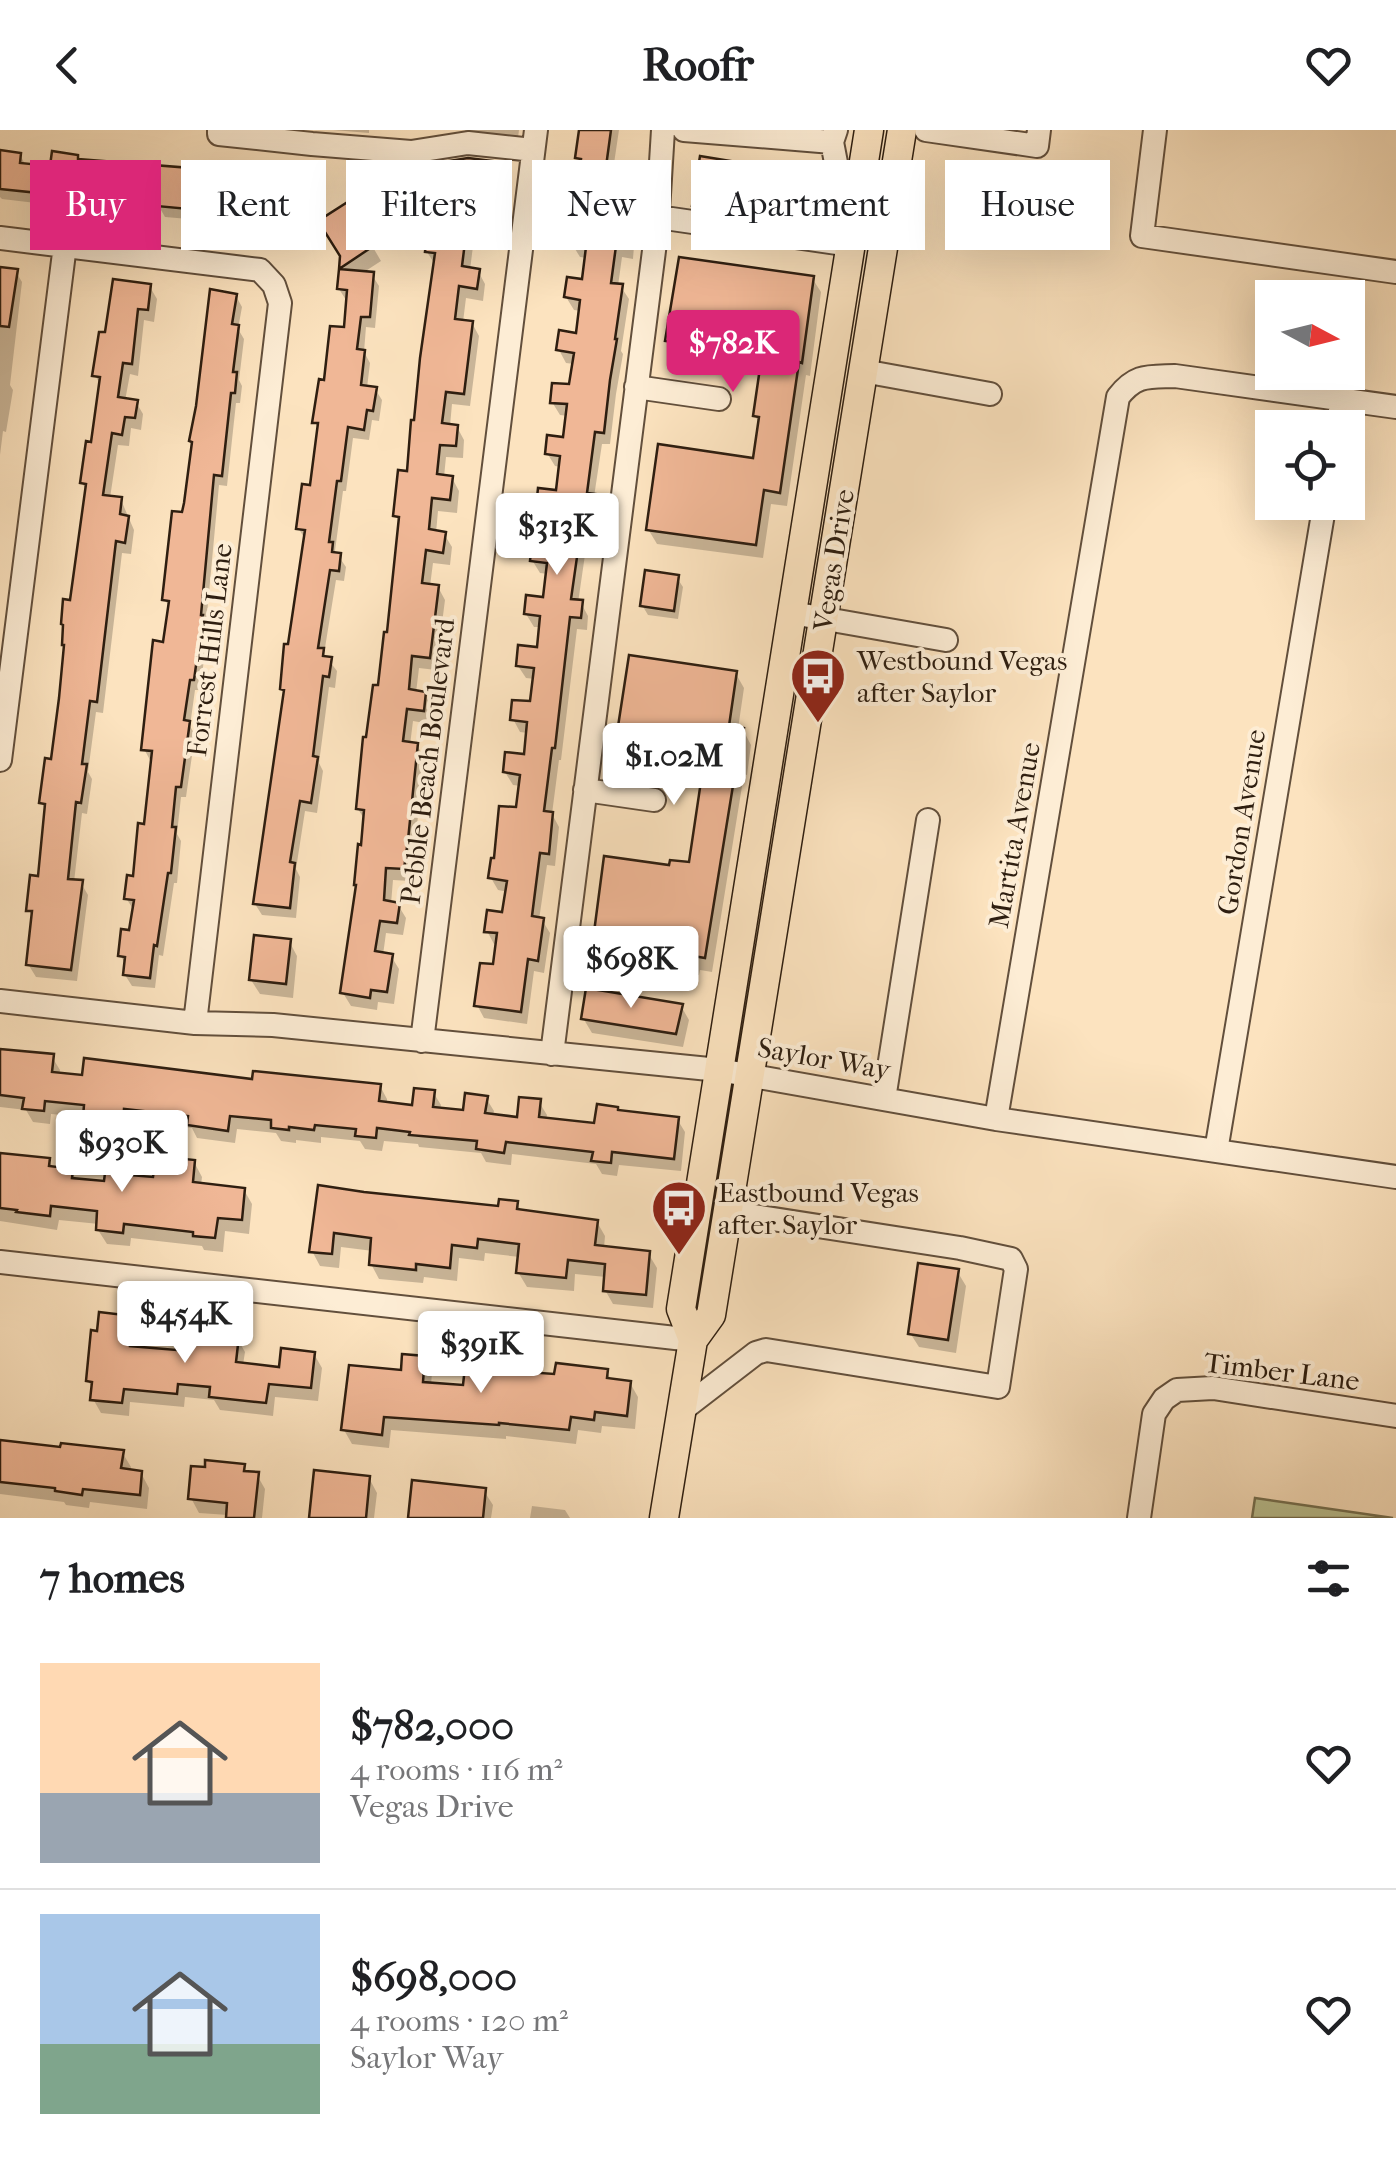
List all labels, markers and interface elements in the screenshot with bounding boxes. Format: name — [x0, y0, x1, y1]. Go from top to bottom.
icon: back — [40, 38, 95, 93]
icon: heart — [1301, 38, 1356, 93]
text: Roofr — [642, 39, 754, 92]
chip: Buy — [30, 160, 161, 250]
chip: Rent — [181, 160, 326, 250]
chip: Filters — [346, 160, 512, 250]
chip: New — [532, 160, 671, 250]
chip: Apartment — [691, 160, 925, 250]
chip: House — [945, 160, 1110, 250]
north arrow — [1255, 280, 1365, 390]
map controls — [1255, 280, 1365, 520]
pin: $782K — [663, 310, 803, 395]
text: $782K — [689, 324, 777, 361]
button: locate — [1255, 410, 1365, 520]
street label: Vegas Drive — [806, 487, 861, 634]
pin: $313K — [487, 493, 627, 578]
text: $313K — [518, 507, 596, 544]
street label: Forrest Hills Lane — [180, 541, 239, 759]
street label: Pebble Beach Boulevard — [394, 615, 462, 906]
place label: Westbound Vegas after Saylor — [856, 644, 1067, 709]
bus stop icon: Westbound Vegas after Saylor — [788, 646, 848, 725]
pin: $1.02M — [593, 723, 755, 808]
street label: Gordon Avenue — [1211, 727, 1272, 917]
text: $1.02M — [625, 737, 723, 774]
street label: Martita Avenue — [982, 739, 1047, 931]
pin: $698K — [561, 926, 701, 1011]
text: $698K — [585, 940, 677, 977]
street label: Saylor Way — [755, 1031, 894, 1087]
pin: $930K — [52, 1110, 192, 1195]
text: $930K — [78, 1124, 166, 1161]
place label: Eastbound Vegas after Saylor — [718, 1176, 919, 1241]
bus stop icon: Eastbound Vegas after Saylor — [649, 1178, 709, 1257]
pin: $454K — [115, 1281, 255, 1366]
text: $454K — [139, 1295, 231, 1332]
pin: $391K — [411, 1311, 551, 1396]
text: $391K — [440, 1325, 522, 1362]
street label: Timber Lane — [1202, 1346, 1362, 1397]
icon: filters — [1301, 1551, 1356, 1606]
text: 7 homes — [40, 1554, 185, 1603]
text: $782,000 — [350, 1702, 514, 1751]
icon: home — [120, 1703, 240, 1823]
icon: heart — [1301, 1736, 1356, 1791]
text: 4 rooms · 116 m² — [350, 1751, 563, 1788]
text: Vegas Drive — [350, 1788, 514, 1825]
text: $698,000 — [350, 1953, 517, 2002]
icon: home — [120, 1954, 240, 2074]
icon: heart — [1301, 1987, 1356, 2042]
text: 4 rooms · 120 m² — [350, 2002, 568, 2039]
text: Saylor Way — [350, 2039, 503, 2076]

